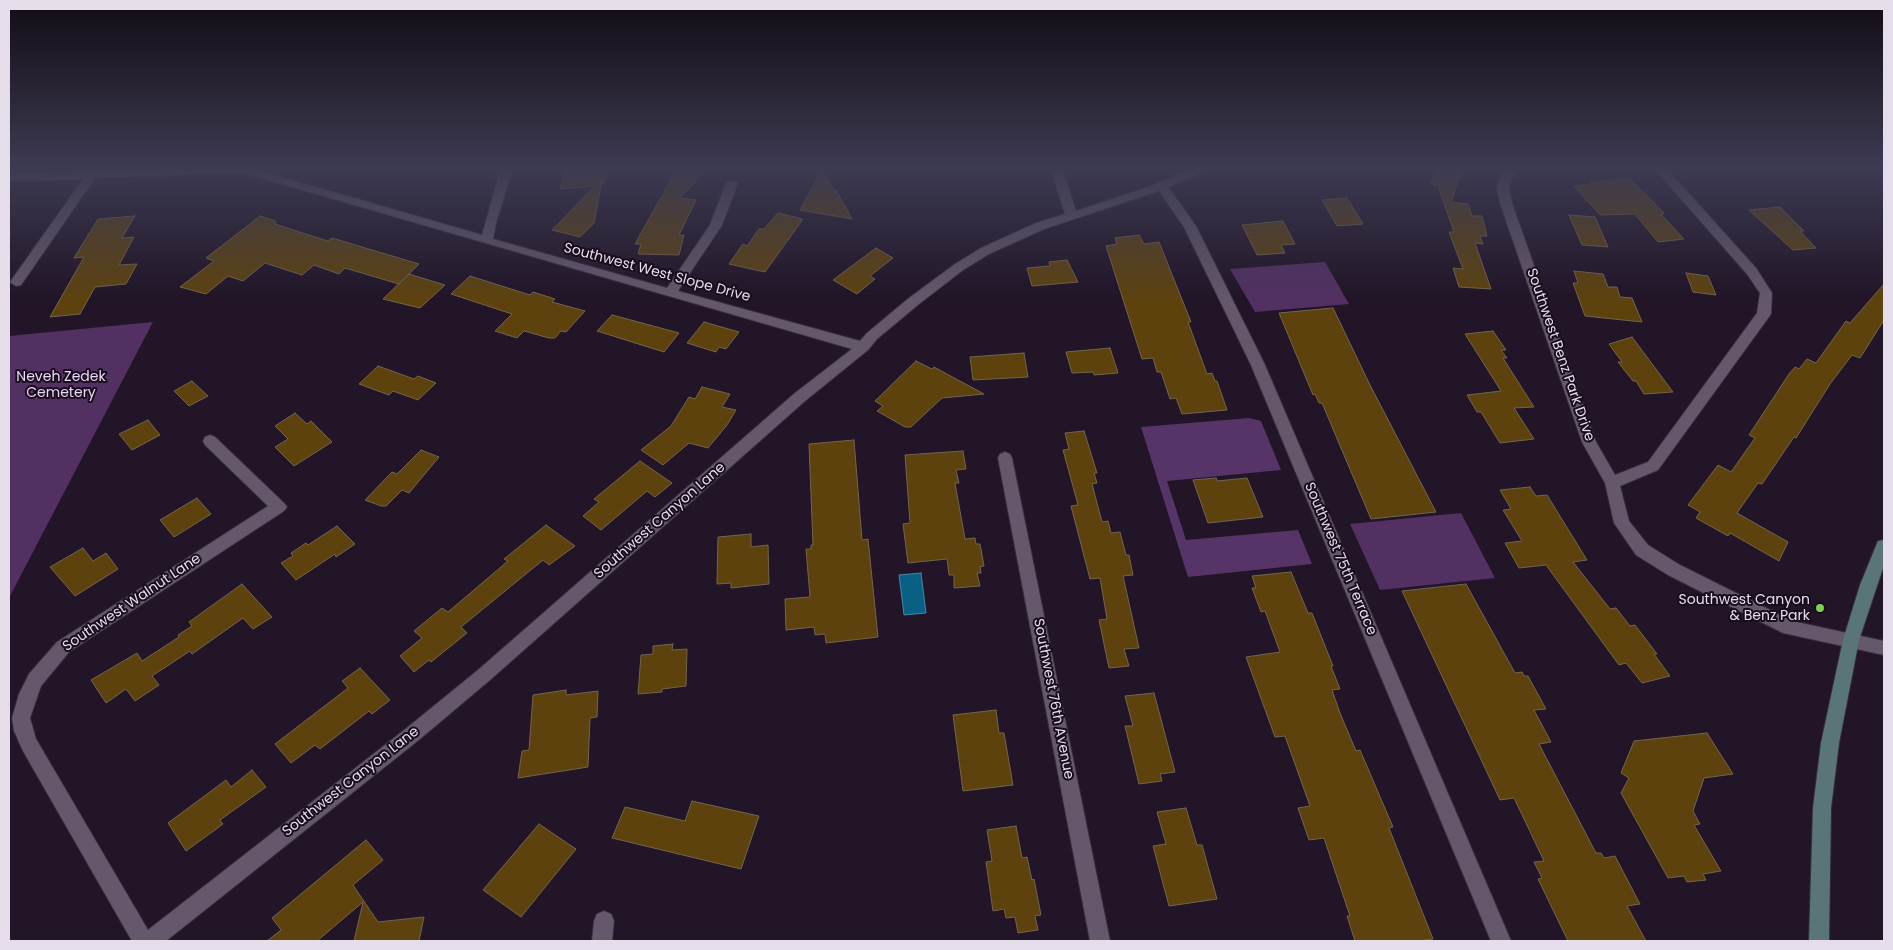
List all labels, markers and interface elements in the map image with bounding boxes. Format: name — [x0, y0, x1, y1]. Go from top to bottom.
street label: Southwest West Slope Drive — [562, 240, 752, 306]
street label: Southwest Benz Park Drive — [1522, 266, 1598, 444]
park label: Neveh Zedek Cemetery — [16, 369, 106, 402]
street label: Southwest Canyon Lane — [591, 459, 729, 583]
street label: Southwest 75th Terrace — [1300, 480, 1380, 638]
street label: Southwest Walnut Lane — [60, 550, 204, 656]
place label: Southwest Canyon & Benz Park — [1678, 592, 1810, 624]
marker: Southwest Canyon & Benz Park — [1814, 602, 1826, 614]
street label: Southwest 76th Avenue — [1029, 617, 1077, 781]
street label: Southwest Canyon Lane — [279, 724, 423, 840]

